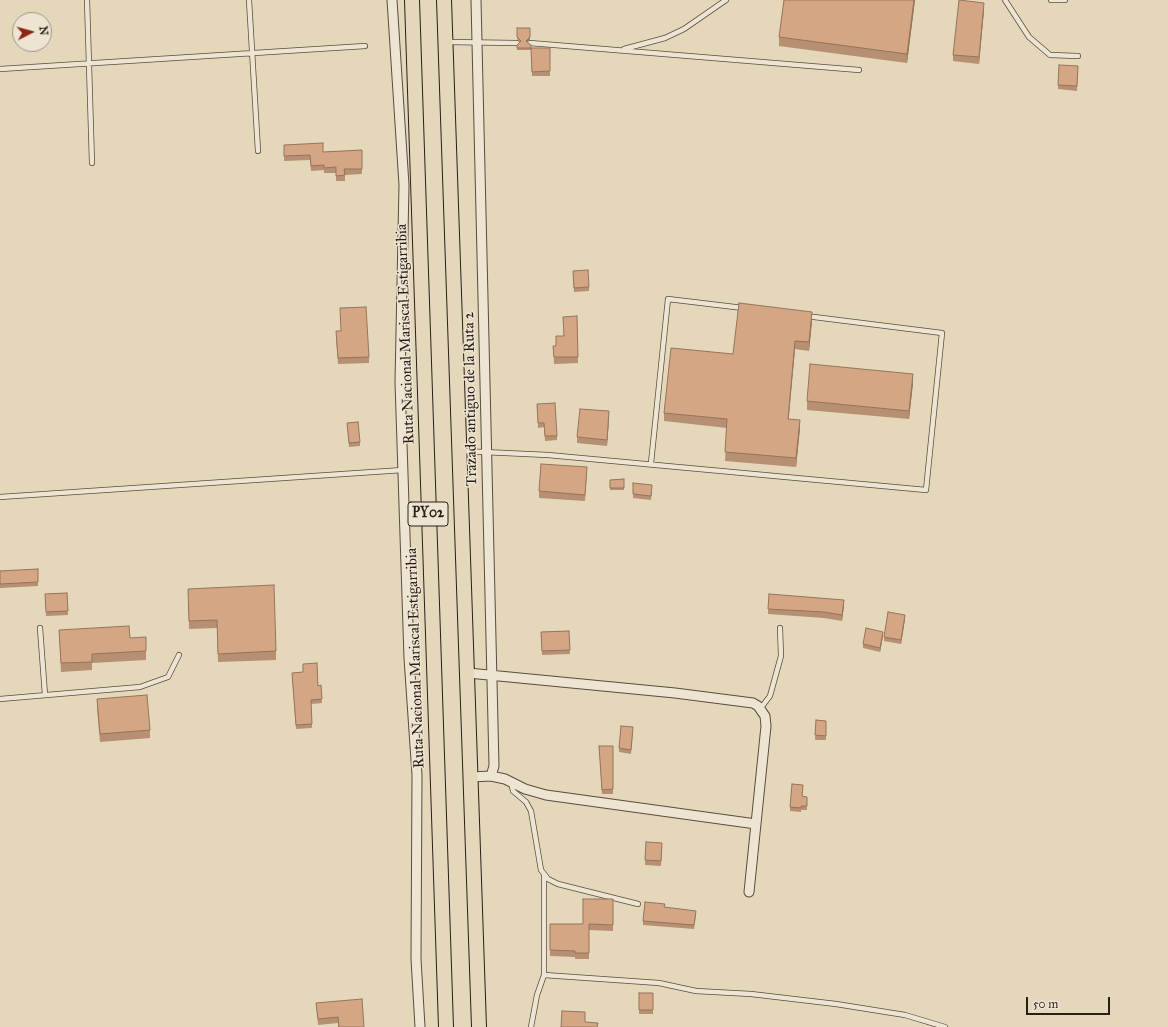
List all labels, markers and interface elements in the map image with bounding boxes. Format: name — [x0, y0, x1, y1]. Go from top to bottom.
north arrow — [12, 12, 52, 52]
text: N — [36, 25, 50, 36]
street label: Ruta Nacional Mariscal Estigarribia — [393, 223, 419, 445]
street label: Trazado antiguo de la Ruta 2 — [460, 311, 482, 487]
road number: PY02 — [408, 502, 448, 526]
street label: Ruta Nacional Mariscal Estigarribia — [403, 547, 429, 769]
scale bar — [1028, 989, 1112, 1015]
text: 50 m — [1033, 997, 1058, 1011]

